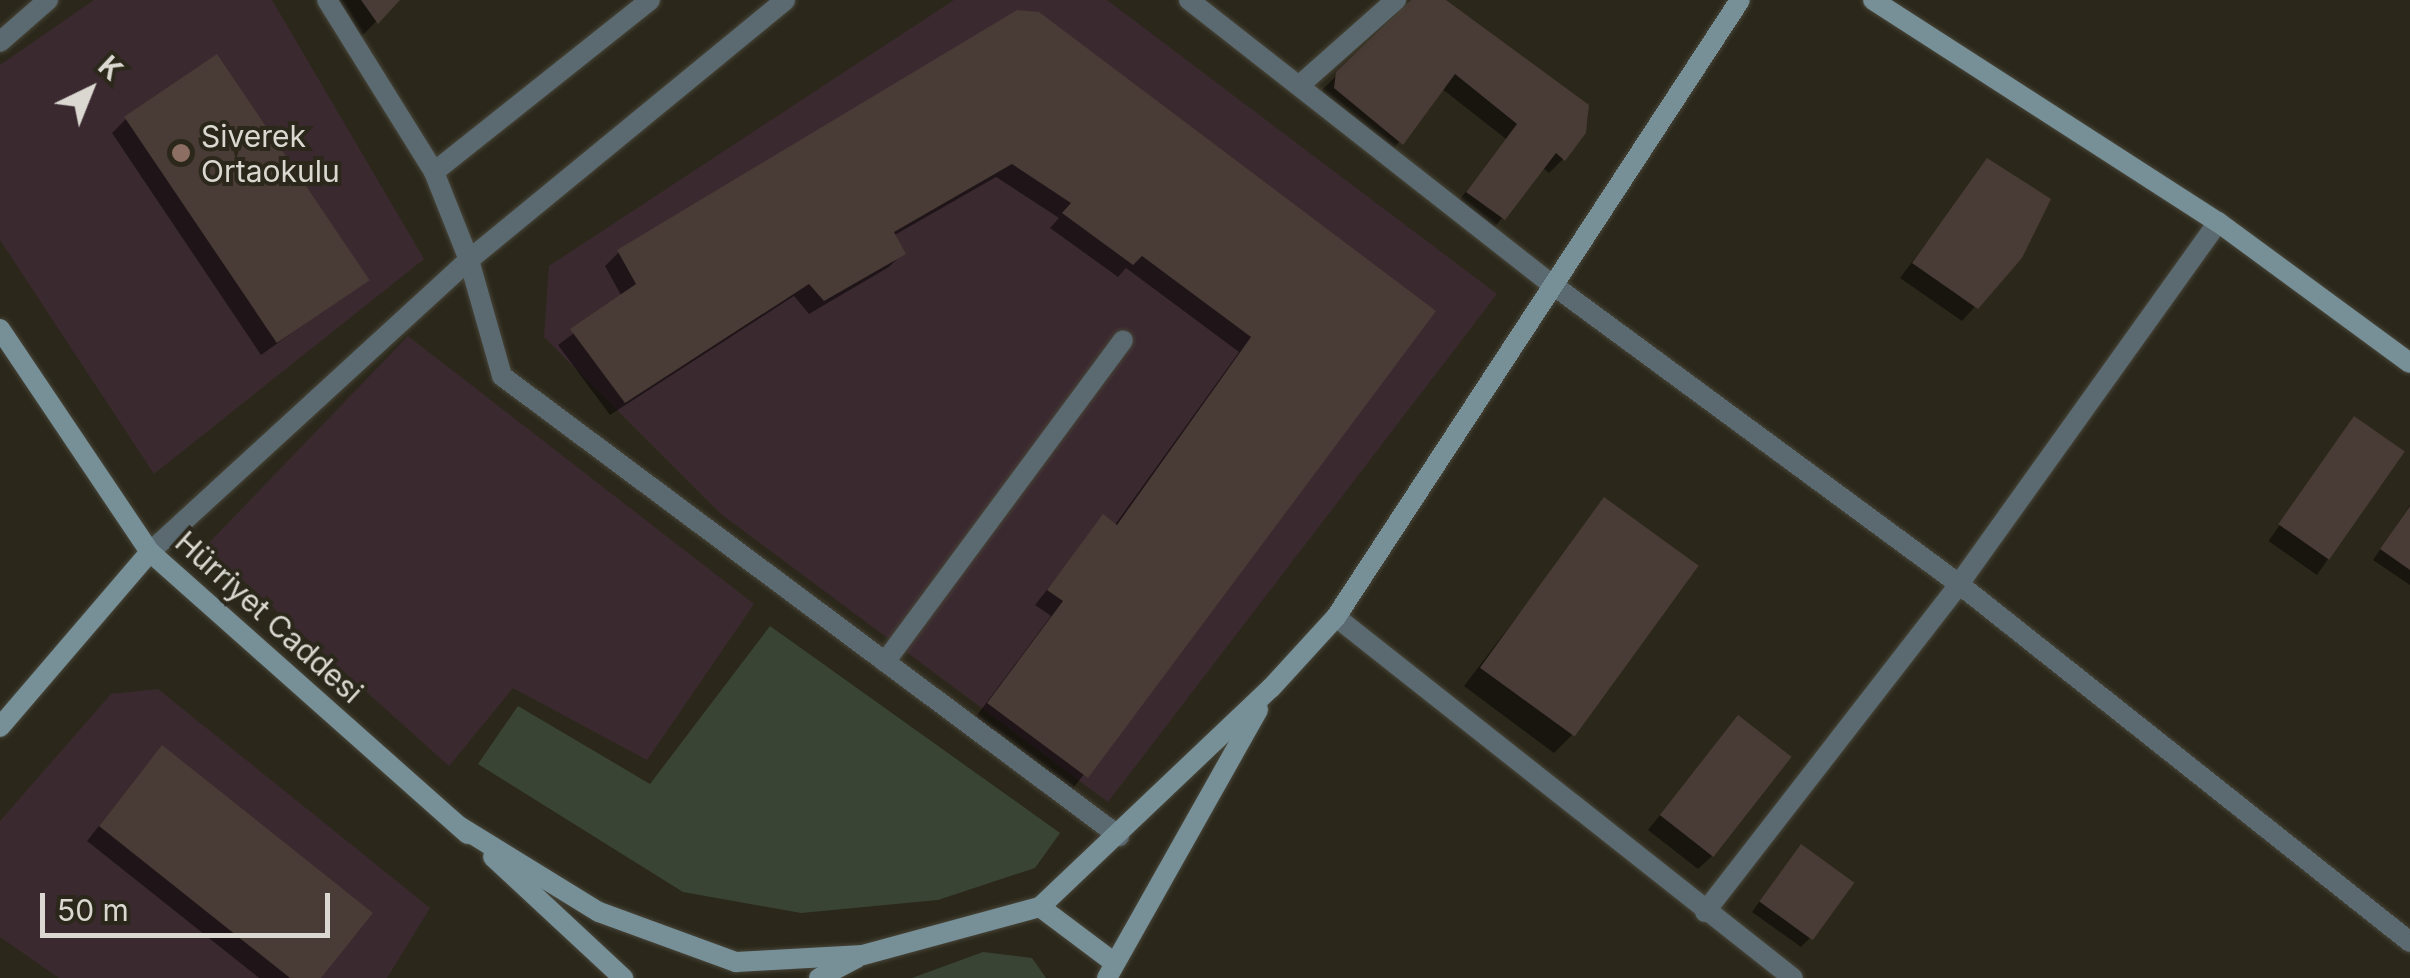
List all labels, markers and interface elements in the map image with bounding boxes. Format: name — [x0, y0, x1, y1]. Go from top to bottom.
north arrow — [40, 40, 140, 140]
text: K — [91, 49, 129, 87]
place label: Siverek Ortaokulu — [201, 118, 340, 188]
marker: Siverek Ortaokulu — [170, 142, 192, 164]
street label: Hürriyet Caddesi — [168, 524, 370, 710]
scale bar — [45, 873, 335, 935]
text: 50 m — [57, 892, 129, 928]

